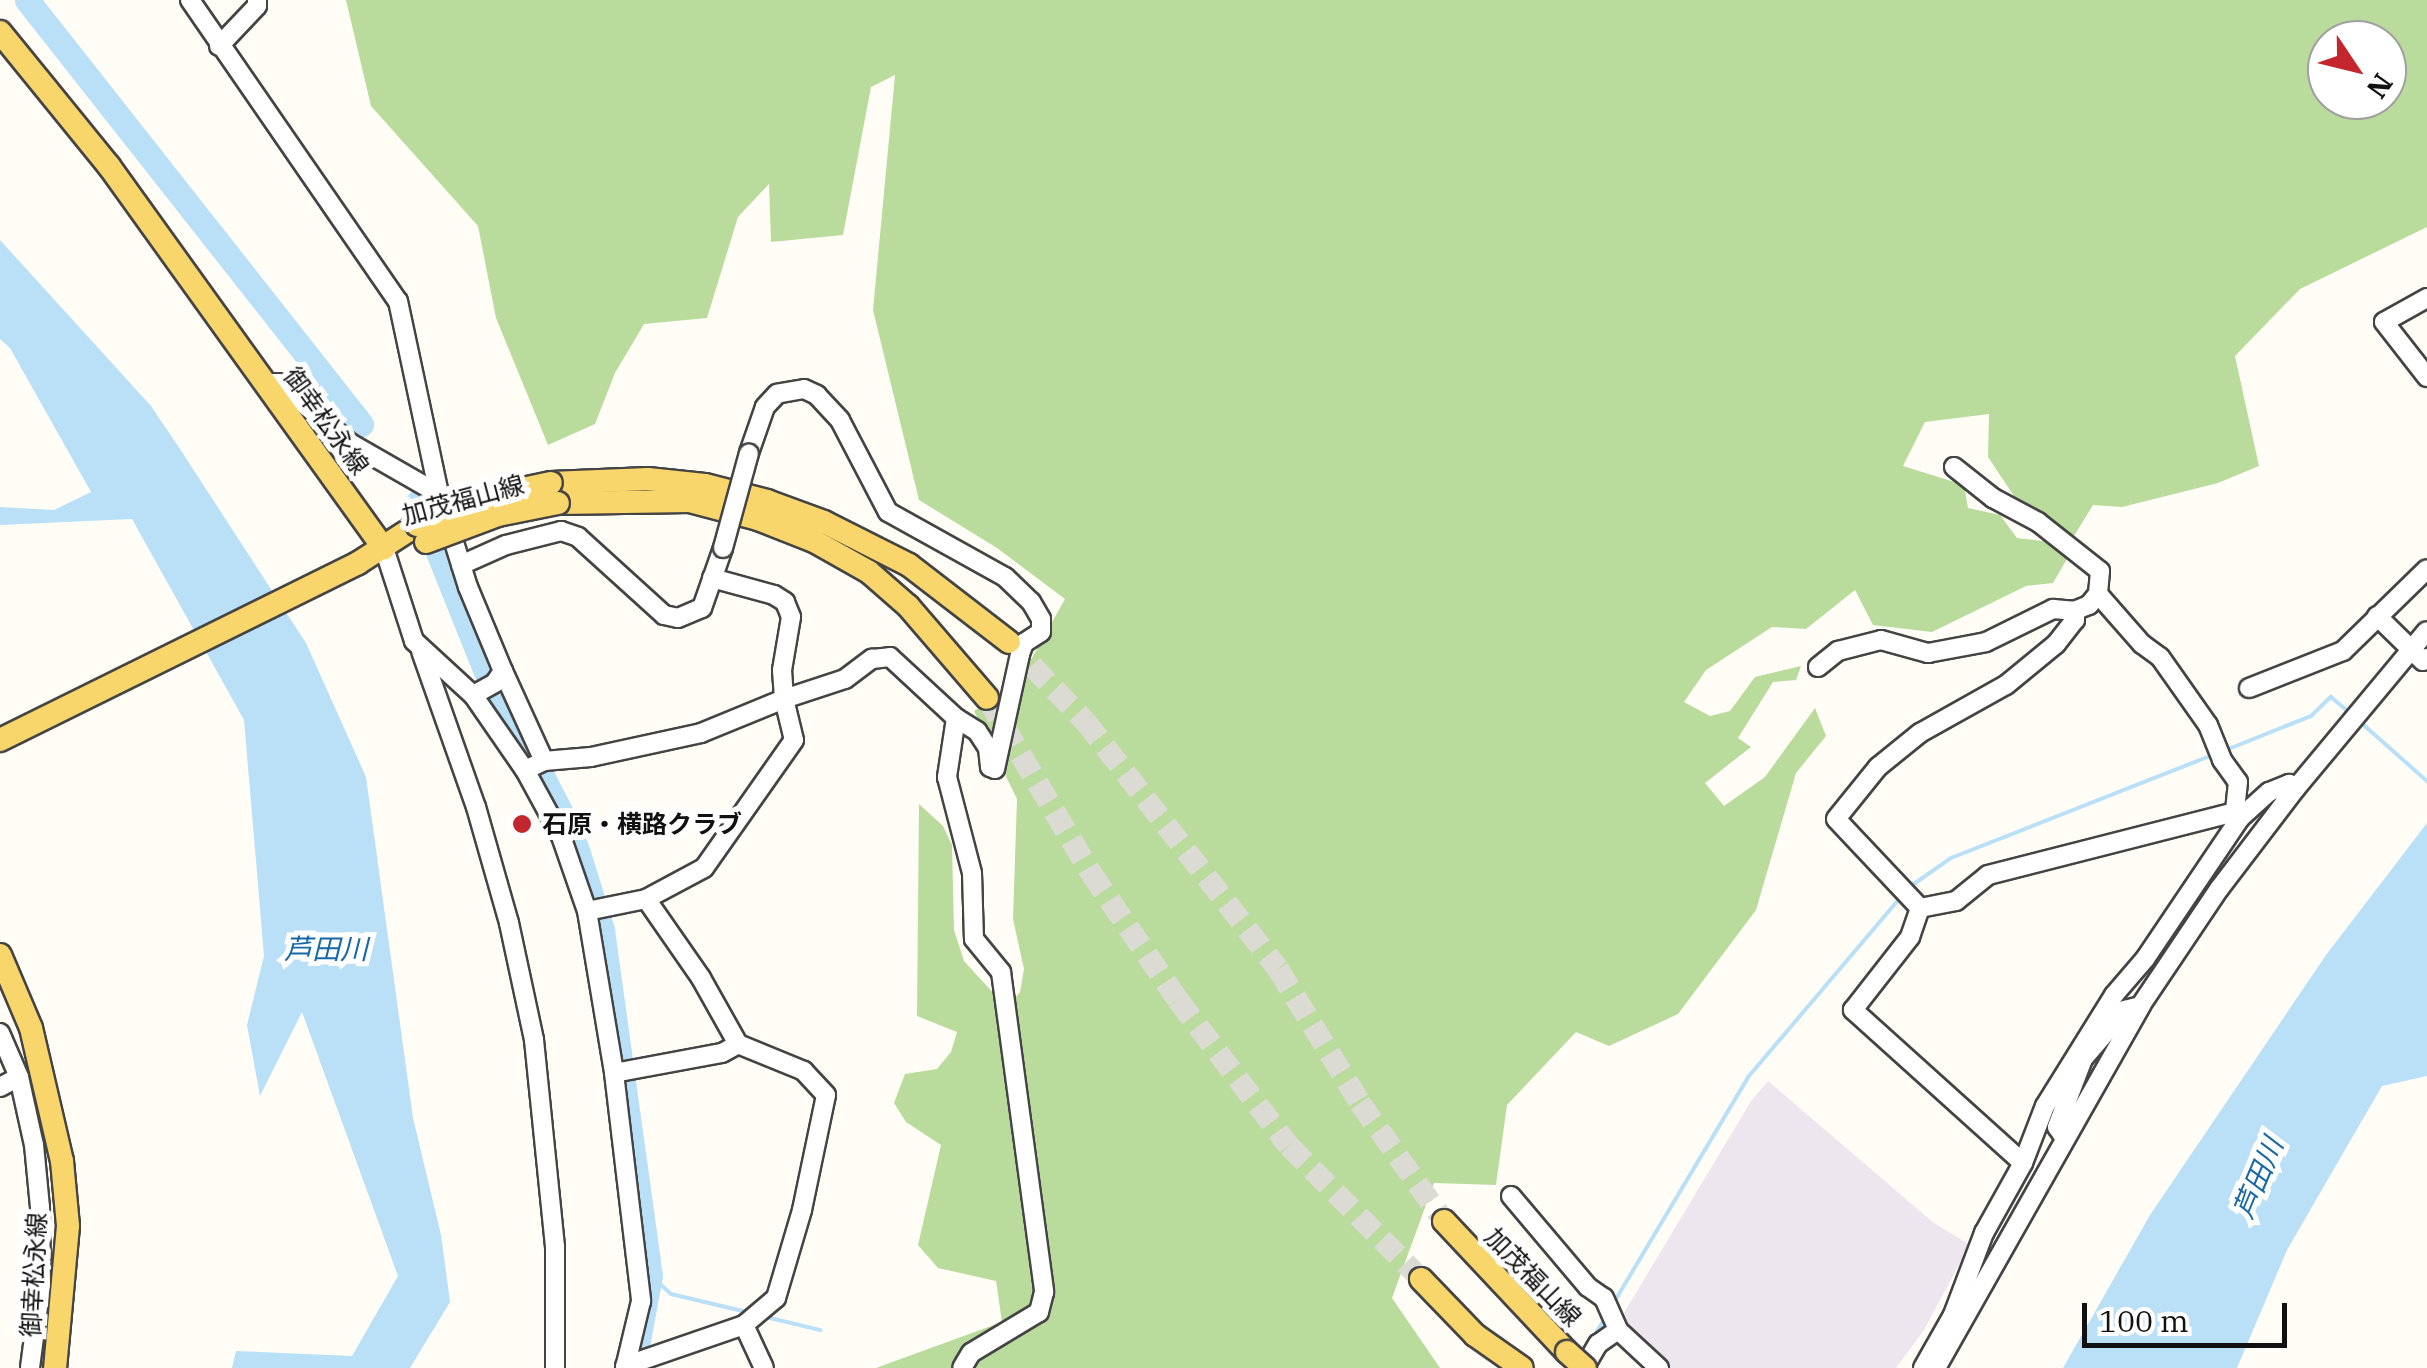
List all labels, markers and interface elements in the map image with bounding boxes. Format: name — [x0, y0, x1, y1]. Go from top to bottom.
north arrow — [2307, 20, 2407, 120]
text: N — [2359, 67, 2402, 106]
street label: 御幸松永線 — [277, 362, 375, 480]
street label: 加茂福山線 — [399, 469, 527, 531]
place label: 石原・横路クラブ — [542, 809, 742, 839]
marker: 石原・横路クラブ — [511, 813, 533, 835]
water label: 芦田川 — [284, 932, 368, 966]
water label: 芦田川 — [2226, 1133, 2290, 1223]
street label: 御幸松永線 — [16, 1212, 52, 1338]
street label: 加茂福山線 — [1479, 1222, 1587, 1332]
scale bar — [2087, 1283, 2292, 1345]
text: 100 m — [2099, 1301, 2189, 1340]

